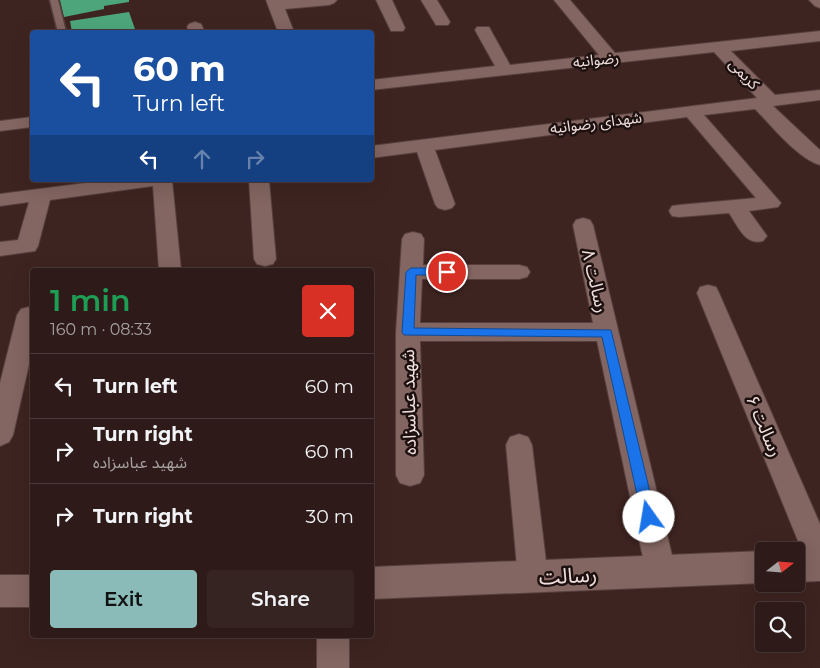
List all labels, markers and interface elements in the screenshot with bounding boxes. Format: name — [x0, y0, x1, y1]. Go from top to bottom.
text: 60 m — [133, 47, 226, 90]
street label: رضوانیه — [572, 48, 620, 71]
icon: left — [50, 50, 115, 115]
street label: کریمی — [725, 54, 764, 94]
text: Turn left — [133, 90, 225, 117]
street label: شهدای رضوانیه — [549, 107, 643, 138]
icon: left — [135, 145, 163, 173]
icon: ahead — [188, 145, 216, 173]
icon: right — [241, 145, 269, 173]
street label: رسالت ۸ — [577, 247, 613, 315]
pin — [426, 251, 468, 293]
icon: arrive — [433, 258, 461, 286]
text: 1 min — [50, 282, 131, 319]
button: close — [302, 285, 354, 337]
text: 160 m · 08:33 — [50, 320, 152, 339]
street label: شهید عباسزاده — [397, 349, 421, 455]
icon: left — [50, 372, 78, 400]
text: Turn left — [93, 375, 178, 398]
text: 60 m — [305, 375, 354, 398]
street label: رسالت ۶ — [741, 392, 787, 460]
text: Turn right — [93, 423, 193, 446]
icon: right — [50, 437, 78, 465]
text: 60 m — [305, 440, 354, 463]
text: شهید عباسزاده — [93, 453, 187, 472]
position arrow — [622, 490, 674, 542]
icon: right — [50, 502, 78, 530]
text: Turn right — [93, 505, 193, 528]
text: 30 m — [306, 505, 354, 528]
north arrow — [755, 542, 805, 592]
map controls — [755, 542, 805, 652]
street label: رسالت — [538, 561, 598, 590]
button: Exit — [50, 570, 197, 628]
button: Share — [207, 570, 354, 628]
button: search — [755, 602, 805, 652]

